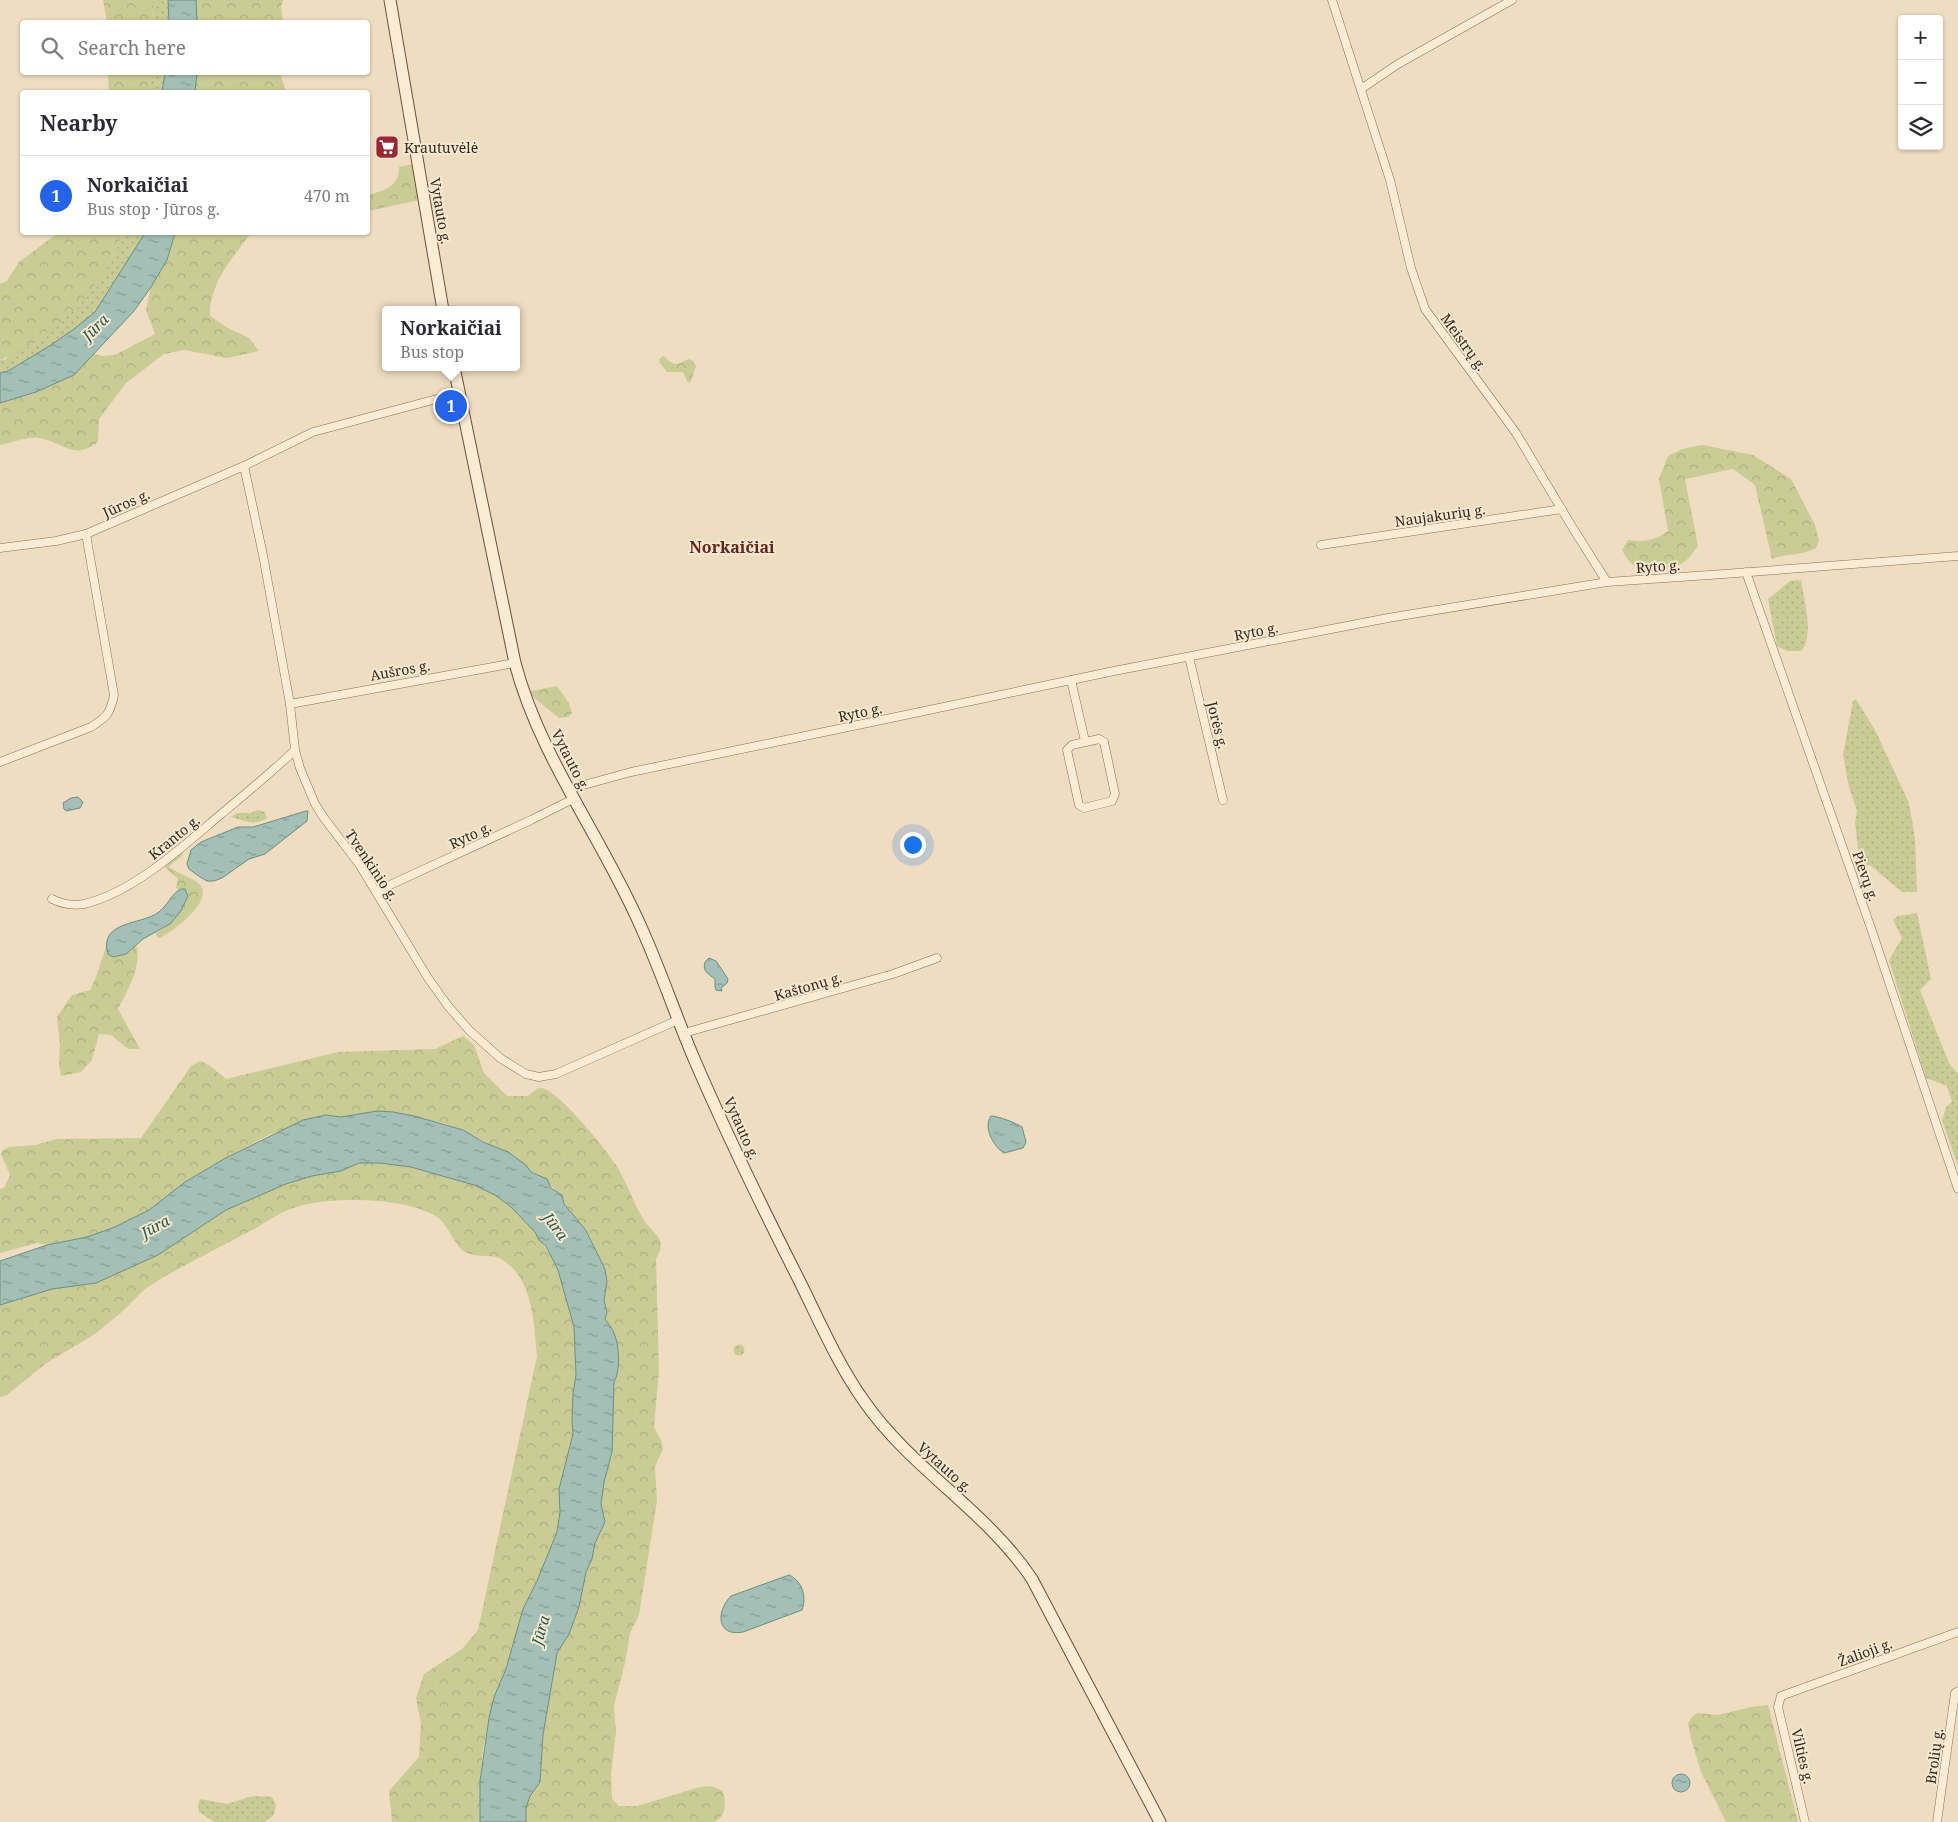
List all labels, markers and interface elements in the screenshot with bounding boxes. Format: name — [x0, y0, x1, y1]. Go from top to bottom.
map controls — [1898, 15, 1943, 150]
button: + — [1898, 15, 1943, 60]
search box — [20, 20, 370, 75]
icon: search — [38, 34, 66, 62]
text: Search here — [78, 35, 186, 61]
button: − — [1898, 60, 1943, 105]
button: layers — [1898, 105, 1943, 150]
text: Nearby — [40, 109, 118, 137]
supermarket icon: Krautuvėlė — [374, 134, 400, 160]
place label: Krautuvėlė — [404, 138, 478, 157]
text: Norkaičiai — [87, 172, 189, 198]
street label: Vytauto g. — [426, 176, 456, 246]
text: 1 — [51, 185, 61, 207]
text: 470 m — [304, 185, 350, 207]
text: Bus stop · Jūros g. — [87, 198, 220, 220]
popup — [382, 306, 520, 371]
water label: Jūra — [75, 309, 113, 347]
street label: Meistrų g. — [1437, 310, 1491, 374]
text: Norkaičiai — [400, 315, 502, 341]
text: Bus stop — [400, 341, 464, 363]
pin: 1 — [435, 387, 467, 425]
street label: Jūros g. — [99, 484, 152, 522]
street label: Naujakurių g. — [1393, 499, 1487, 531]
district label: Norkaičiai — [689, 536, 775, 558]
street label: Ryto g. — [1635, 555, 1681, 577]
street label: Ryto g. — [1232, 617, 1280, 645]
street label: Aušros g. — [369, 655, 431, 685]
street label: Ryto g. — [836, 698, 884, 726]
street label: Jorės g. — [1203, 698, 1233, 751]
street label: Vytauto g. — [547, 726, 595, 794]
street label: Kranto g. — [144, 811, 204, 863]
street label: Ryto g. — [446, 817, 494, 853]
street label: Tvenkinio g. — [341, 826, 403, 904]
your location — [900, 832, 926, 858]
street label: Pievų g. — [1849, 848, 1883, 904]
street label: Kaštonų g. — [772, 967, 844, 1005]
street label: Vytauto g. — [720, 1094, 764, 1162]
water label: Jūra — [537, 1206, 573, 1244]
water label: Jūra — [135, 1210, 173, 1243]
street label: Vytauto g. — [914, 1438, 976, 1496]
water label: Jūra — [525, 1613, 554, 1650]
street label: Žalioji g. — [1835, 1633, 1895, 1671]
street label: Vilties g. — [1787, 1727, 1819, 1785]
street label: Brolių g. — [1921, 1727, 1947, 1785]

